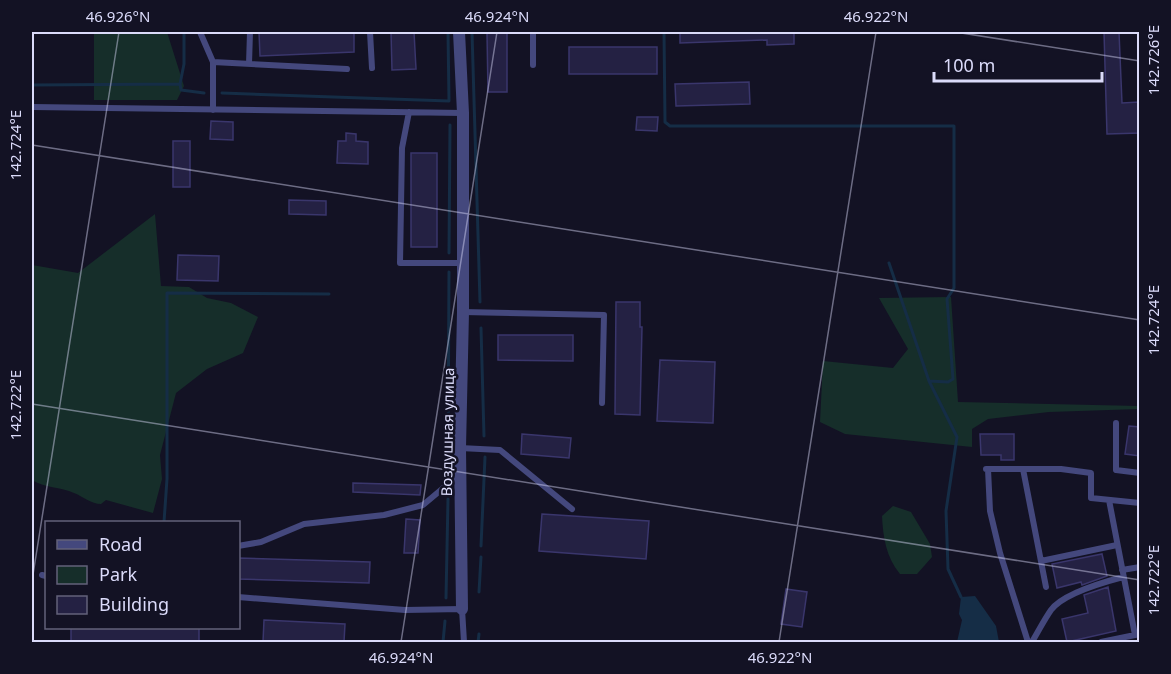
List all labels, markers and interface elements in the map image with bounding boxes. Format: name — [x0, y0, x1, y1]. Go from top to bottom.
text: 46.926°N — [86, 6, 150, 26]
text: 46.924°N — [465, 6, 529, 26]
text: 46.922°N — [844, 6, 908, 26]
text: 142.726°E — [1143, 25, 1163, 95]
scale bar — [934, 45, 1102, 83]
text: 100 m — [943, 53, 995, 77]
text: 142.724°E — [5, 110, 25, 180]
text: 142.724°E — [1143, 285, 1163, 355]
street label: Воздушная улица — [436, 367, 458, 497]
text: 142.722°E — [5, 370, 25, 440]
legend — [45, 521, 240, 629]
text: Road — [99, 532, 142, 556]
text: 142.722°E — [1143, 545, 1163, 615]
text: Park — [99, 562, 137, 586]
text: Building — [99, 592, 169, 616]
text: 46.924°N — [369, 647, 433, 667]
text: 46.922°N — [748, 647, 812, 667]

